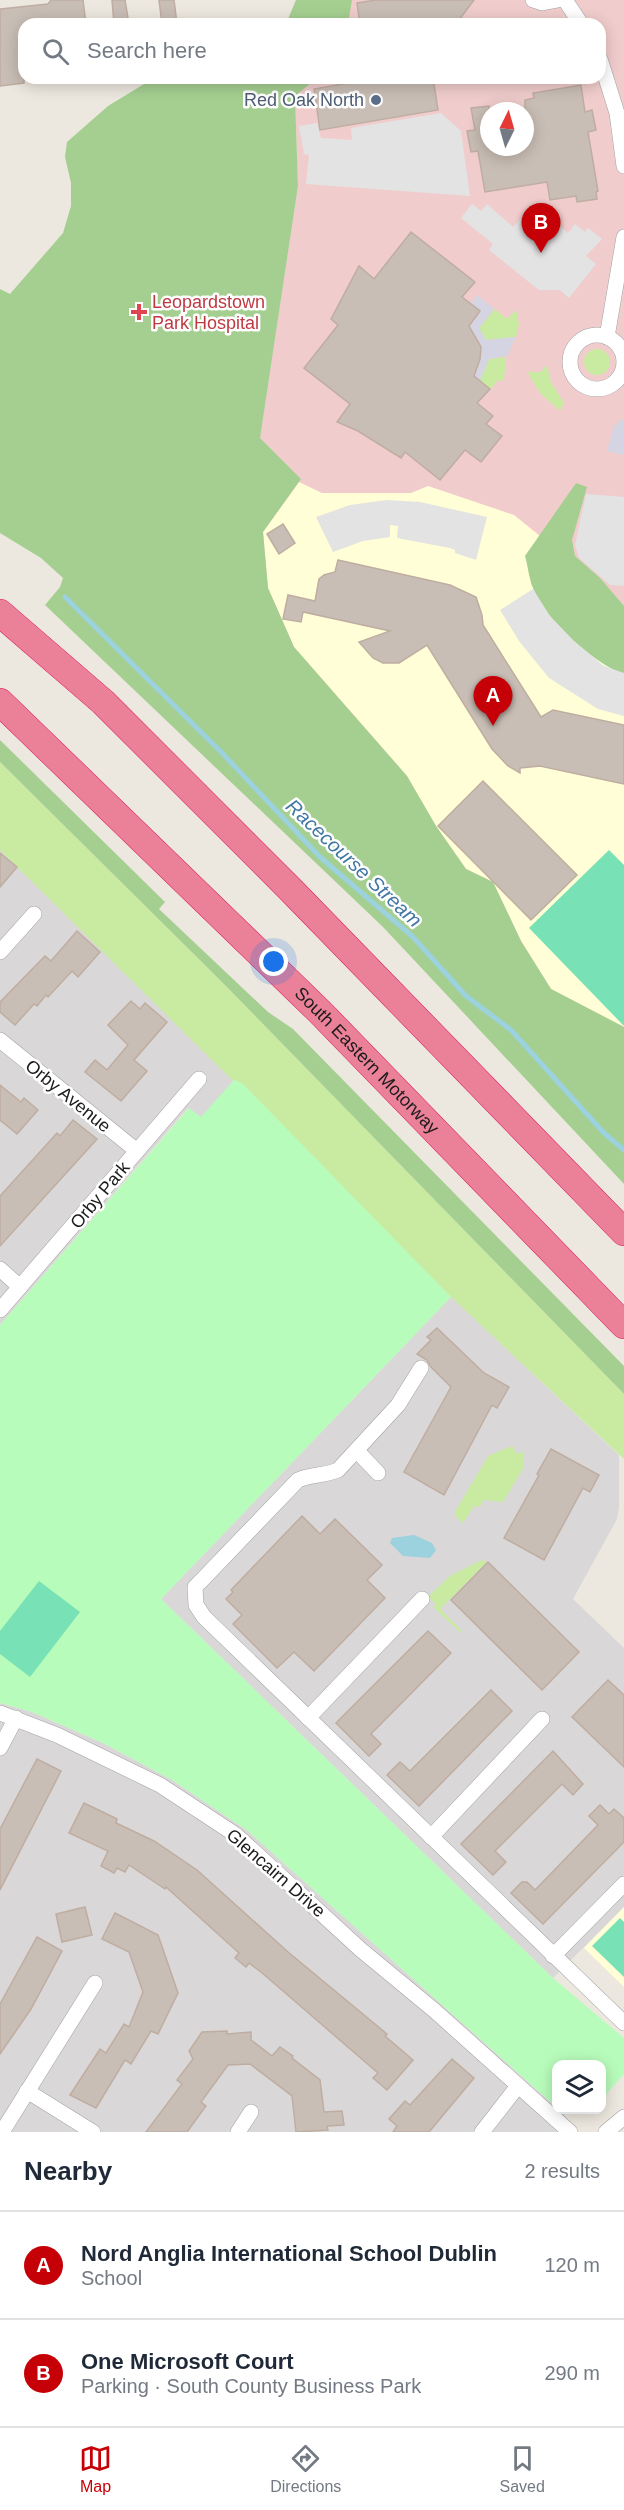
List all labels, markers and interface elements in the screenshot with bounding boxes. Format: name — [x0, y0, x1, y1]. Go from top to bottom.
search box — [18, 18, 606, 84]
icon: search — [39, 35, 72, 68]
text: Search here — [87, 38, 207, 63]
place label: Red Oak North — [244, 90, 364, 110]
marker: Red Oak North — [369, 93, 383, 107]
north arrow — [480, 102, 534, 156]
pin: B — [522, 204, 560, 253]
place label: Leopardstown Park Hospital — [152, 292, 265, 333]
marker: Leopardstown Park Hospital — [130, 303, 148, 321]
pin: A — [474, 676, 512, 726]
water label: Racecourse Stream — [282, 795, 426, 931]
your location — [259, 947, 288, 976]
street label: South Eastern Motorway — [291, 983, 443, 1138]
street label: Orby Avenue — [21, 1056, 115, 1136]
street label: Orby Park — [66, 1157, 134, 1232]
street label: Glencairn Drive — [223, 1825, 329, 1921]
map controls — [552, 2060, 606, 2114]
button: layers — [552, 2060, 606, 2114]
text: Nearby — [24, 2156, 112, 2186]
text: 2 results — [524, 2160, 600, 2182]
text: Nord Anglia International School Dublin — [81, 2241, 497, 2266]
text: A — [36, 2254, 51, 2276]
text: 120 m — [544, 2254, 600, 2276]
text: School — [81, 2267, 142, 2289]
text: One Microsoft Court — [81, 2349, 294, 2374]
text: B — [36, 2362, 51, 2384]
text: 290 m — [544, 2362, 600, 2384]
text: Parking · South County Business Park — [81, 2375, 421, 2397]
tab: Map — [79, 2442, 112, 2496]
tab: Directions — [270, 2442, 341, 2496]
tab: Saved — [500, 2442, 545, 2496]

